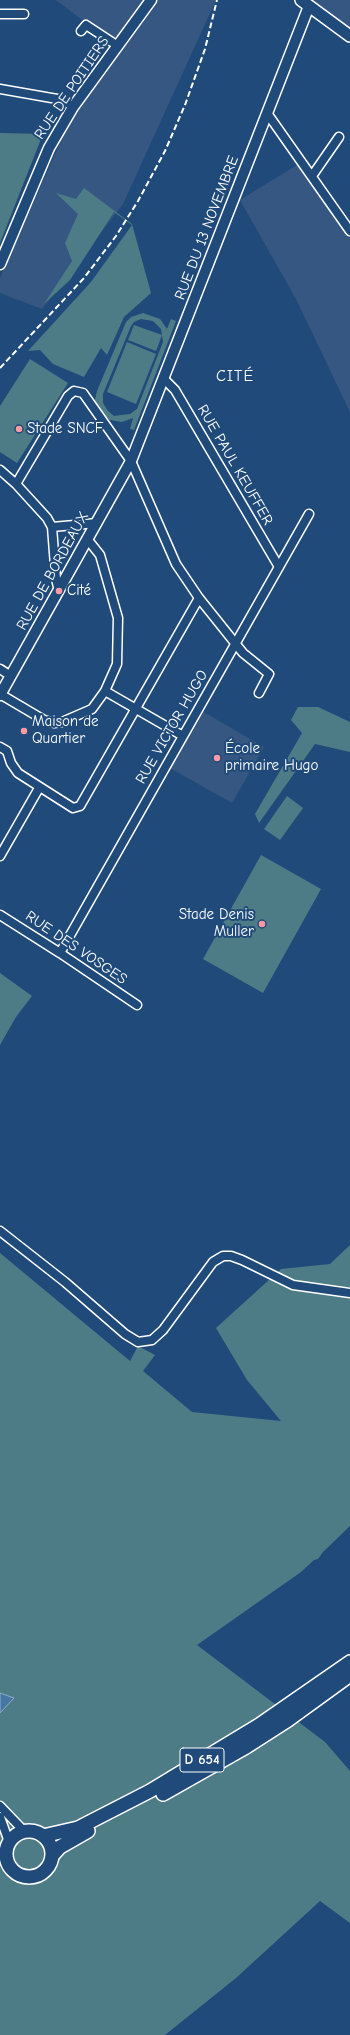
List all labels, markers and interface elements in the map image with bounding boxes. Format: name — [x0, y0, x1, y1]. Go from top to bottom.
street label: RUE DE POITIERS — [31, 33, 113, 143]
street label: RUE DU 13 NOVEMBRE — [171, 153, 243, 303]
district label: CITÉ — [216, 366, 254, 386]
street label: RUE PAUL KEUFFER — [193, 402, 277, 528]
place label: Stade SNCF — [27, 420, 103, 438]
marker: Stade SNCF — [14, 424, 24, 434]
street label: RUE DE BORDEAUX — [13, 509, 93, 633]
place label: Cité — [67, 582, 91, 600]
marker: Cité — [54, 586, 64, 596]
street label: RUE VICTOR HUGO — [132, 667, 212, 787]
place label: Maison de Quartier — [32, 713, 99, 748]
marker: Maison de Quartier — [19, 726, 29, 736]
place label: École primaire Hugo — [225, 740, 318, 775]
marker: École primaire Hugo — [212, 753, 222, 763]
place label: Stade Denis Muller — [179, 906, 254, 941]
street label: RUE DES VOSGES — [22, 907, 130, 989]
marker: Stade Denis Muller — [257, 919, 267, 929]
road number: D 654 — [180, 1748, 224, 1772]

